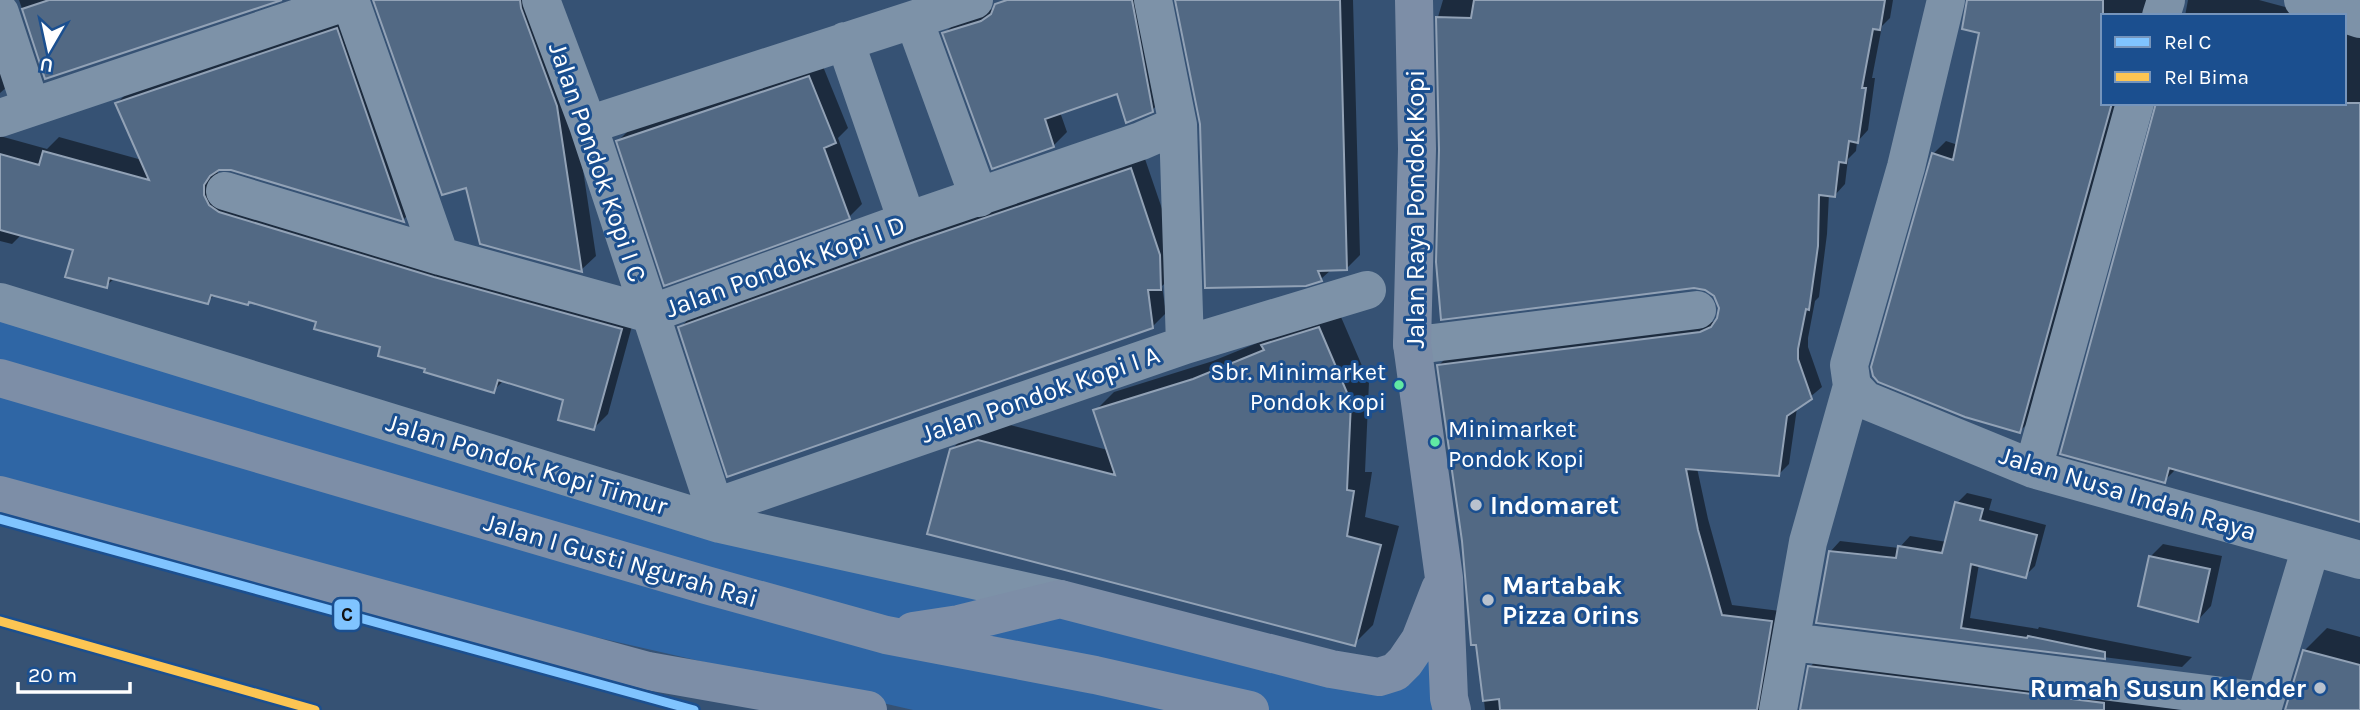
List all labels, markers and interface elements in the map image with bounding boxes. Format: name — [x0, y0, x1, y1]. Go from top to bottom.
north arrow — [14, 14, 84, 84]
legend — [2101, 14, 2346, 105]
text: Rel C — [2164, 30, 2211, 54]
street label: Jalan Pondok Kopi I C — [542, 38, 653, 286]
text: U — [38, 53, 55, 77]
text: Rel Bima — [2164, 65, 2249, 89]
street label: Jalan Raya Pondok Kopi — [1400, 70, 1431, 348]
street label: Jalan Pondok Kopi I D — [661, 209, 909, 324]
street label: Jalan Pondok Kopi I A — [917, 339, 1164, 450]
place label: Sbr. Minimarket Pondok Kopi — [1210, 358, 1386, 416]
marker: Sbr. Minimarket Pondok Kopi — [1392, 378, 1406, 392]
street label: Jalan Pondok Kopi Timur — [383, 407, 672, 522]
place label: Minimarket Pondok Kopi — [1448, 415, 1584, 473]
marker: Minimarket Pondok Kopi — [1428, 435, 1442, 449]
street label: Jalan Nusa Indah Raya — [1996, 440, 2260, 547]
place label: Indomaret — [1490, 490, 1619, 521]
marker: Indomaret — [1468, 497, 1484, 513]
street label: Jalan I Gusti Ngurah Rai — [480, 507, 761, 614]
place label: Martabak Pizza Orins — [1502, 570, 1640, 631]
marker: Martabak Pizza Orins — [1480, 592, 1496, 608]
line badge: C — [333, 598, 361, 631]
text: C — [341, 604, 353, 626]
scale bar — [18, 650, 130, 694]
text: 20 m — [28, 663, 77, 687]
place label: Rumah Susun Klender — [2030, 673, 2307, 704]
marker: Rumah Susun Klender — [2312, 680, 2328, 696]

